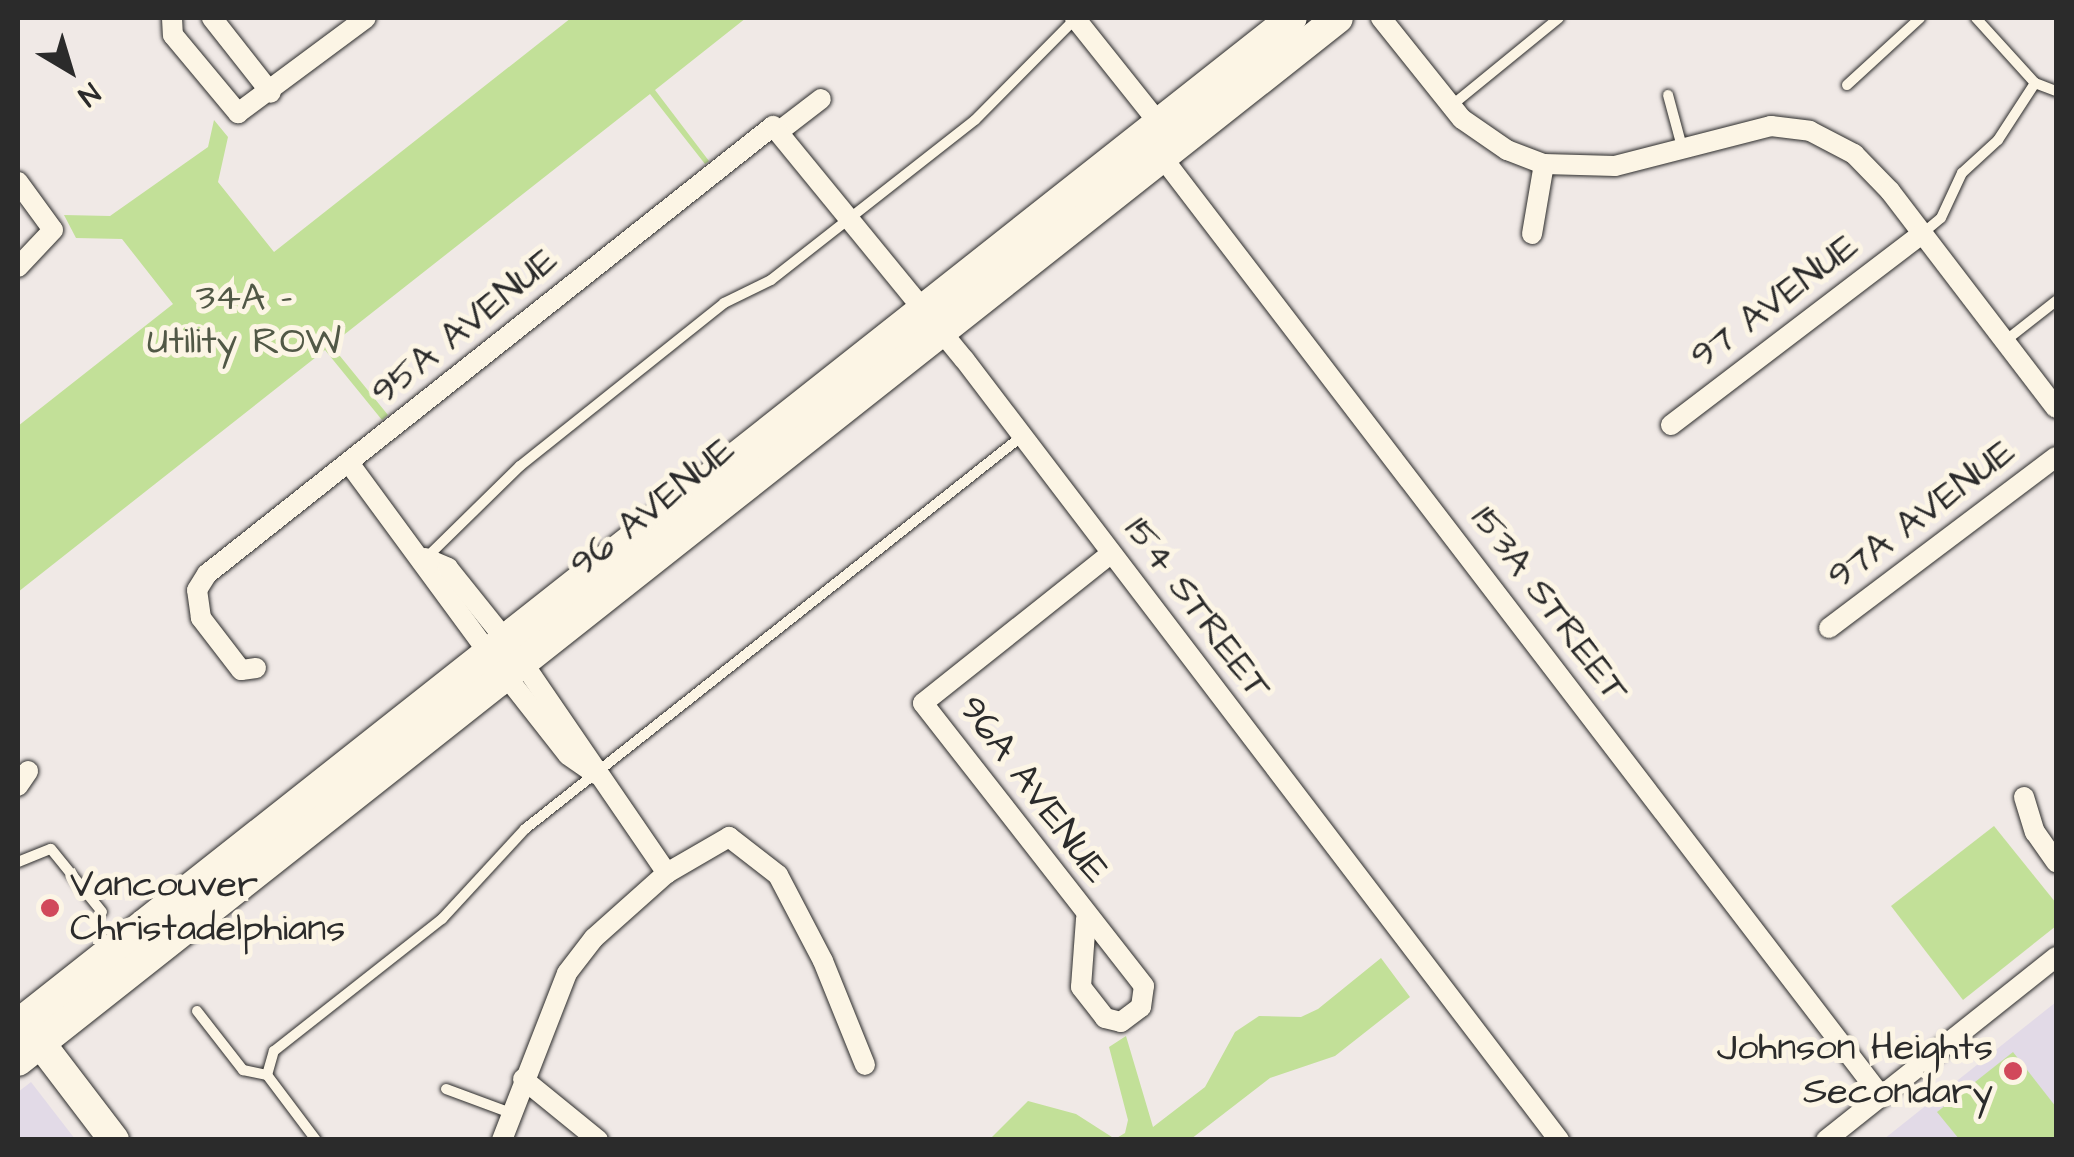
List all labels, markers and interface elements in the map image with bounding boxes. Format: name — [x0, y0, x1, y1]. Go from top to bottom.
north arrow — [20, 20, 120, 120]
text: N — [70, 73, 108, 115]
street label: 97 AVENUE — [1682, 224, 1868, 380]
street label: 95A AVENUE — [363, 238, 567, 416]
park label: 34A - Utility ROW — [147, 276, 341, 366]
street label: 96 AVENUE — [561, 428, 745, 588]
street label: 97A AVENUE — [1819, 430, 2025, 600]
street label: 153A STREET — [1460, 498, 1638, 712]
street label: 154 STREET — [1114, 509, 1280, 709]
street label: 96A AVENUE — [948, 687, 1118, 893]
place label: Vancouver Christadelphians — [70, 863, 345, 952]
marker: Vancouver Christadelphians — [39, 897, 61, 919]
place label: Johnson Heights Secondary — [1717, 1026, 1993, 1116]
marker: Johnson Heights Secondary — [2002, 1060, 2024, 1082]

